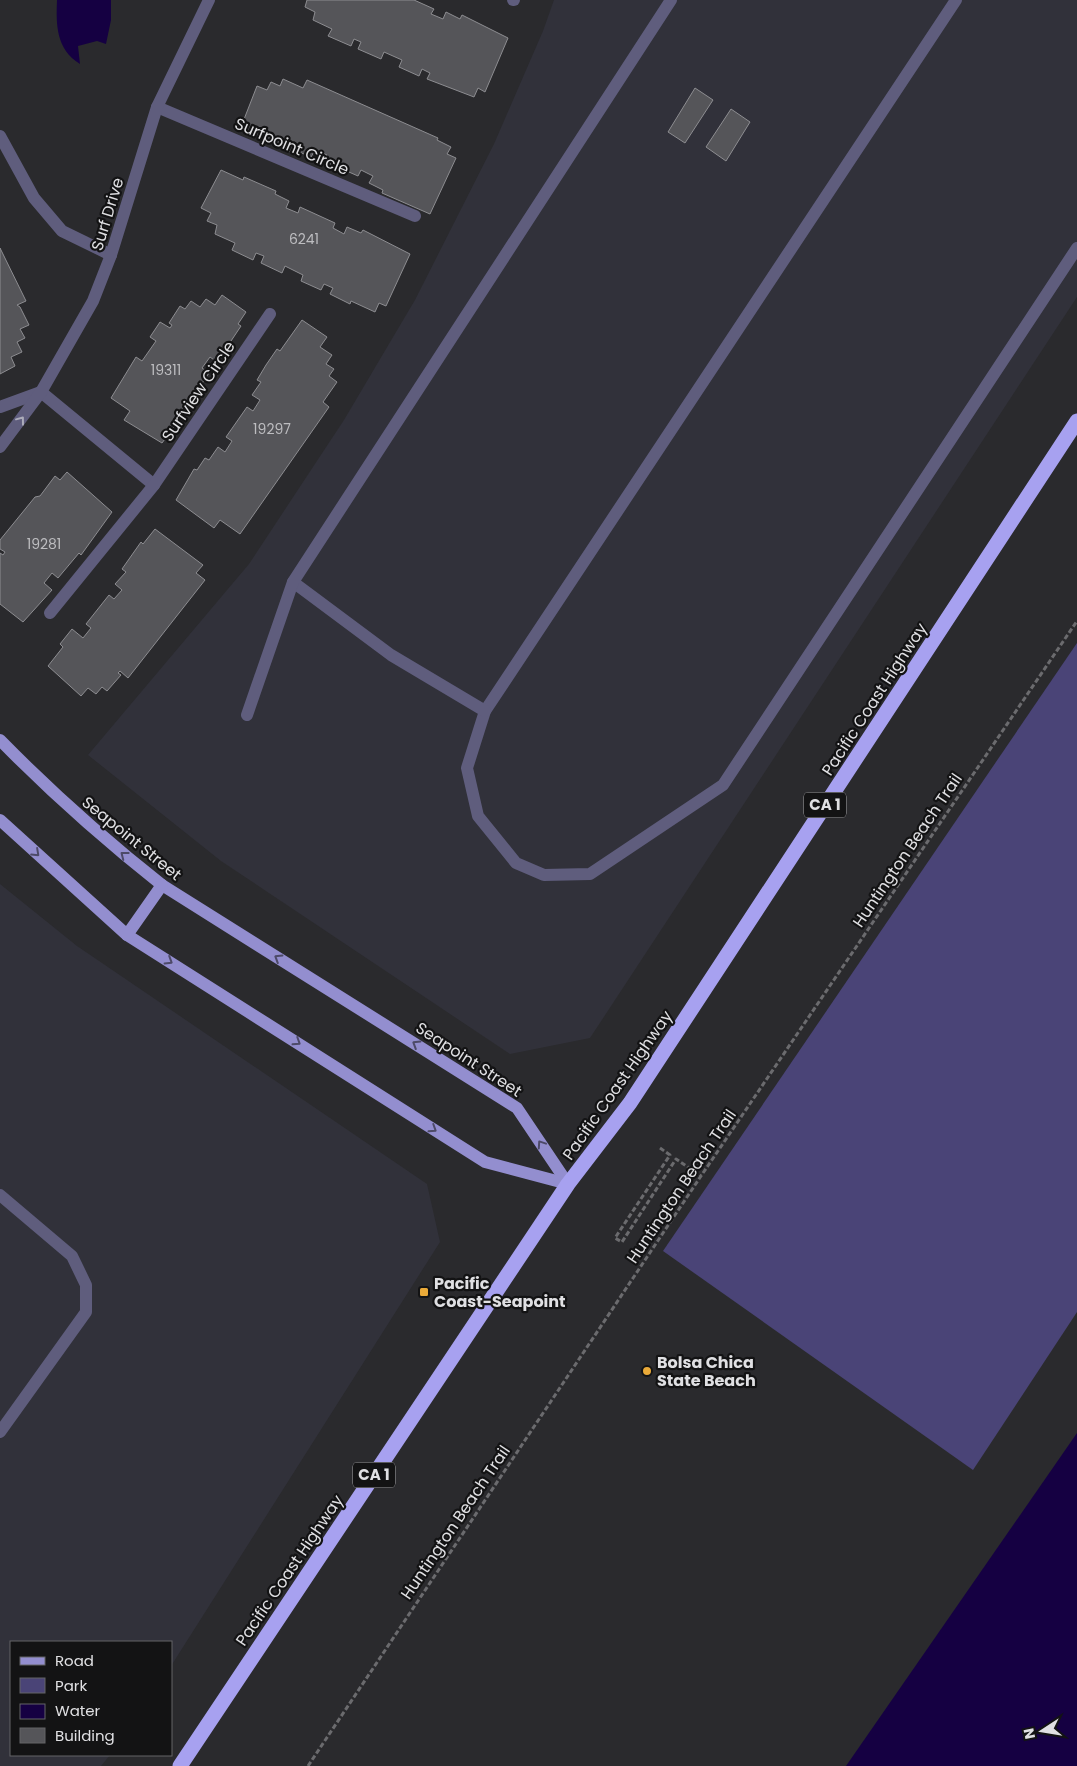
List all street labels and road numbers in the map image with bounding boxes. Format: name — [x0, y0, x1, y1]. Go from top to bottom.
street label: Surfpoint Circle — [231, 112, 353, 181]
street label: Surf Drive — [85, 175, 129, 253]
street label: Surfview Circle — [156, 336, 241, 446]
street label: Pacific Coast Highway — [816, 618, 932, 780]
street label: Huntington Beach Trail — [847, 769, 968, 932]
street label: Seapoint Street — [77, 791, 187, 886]
road number: CA 1 — [804, 792, 846, 818]
street label: Pacific Coast Highway — [557, 1006, 678, 1165]
street label: Seapoint Street — [411, 1016, 526, 1102]
street label: Huntington Beach Trail — [621, 1105, 742, 1268]
street label: Huntington Beach Trail — [395, 1441, 516, 1604]
road number: CA 1 — [353, 1462, 395, 1488]
street label: Pacific Coast Highway — [230, 1490, 349, 1650]

